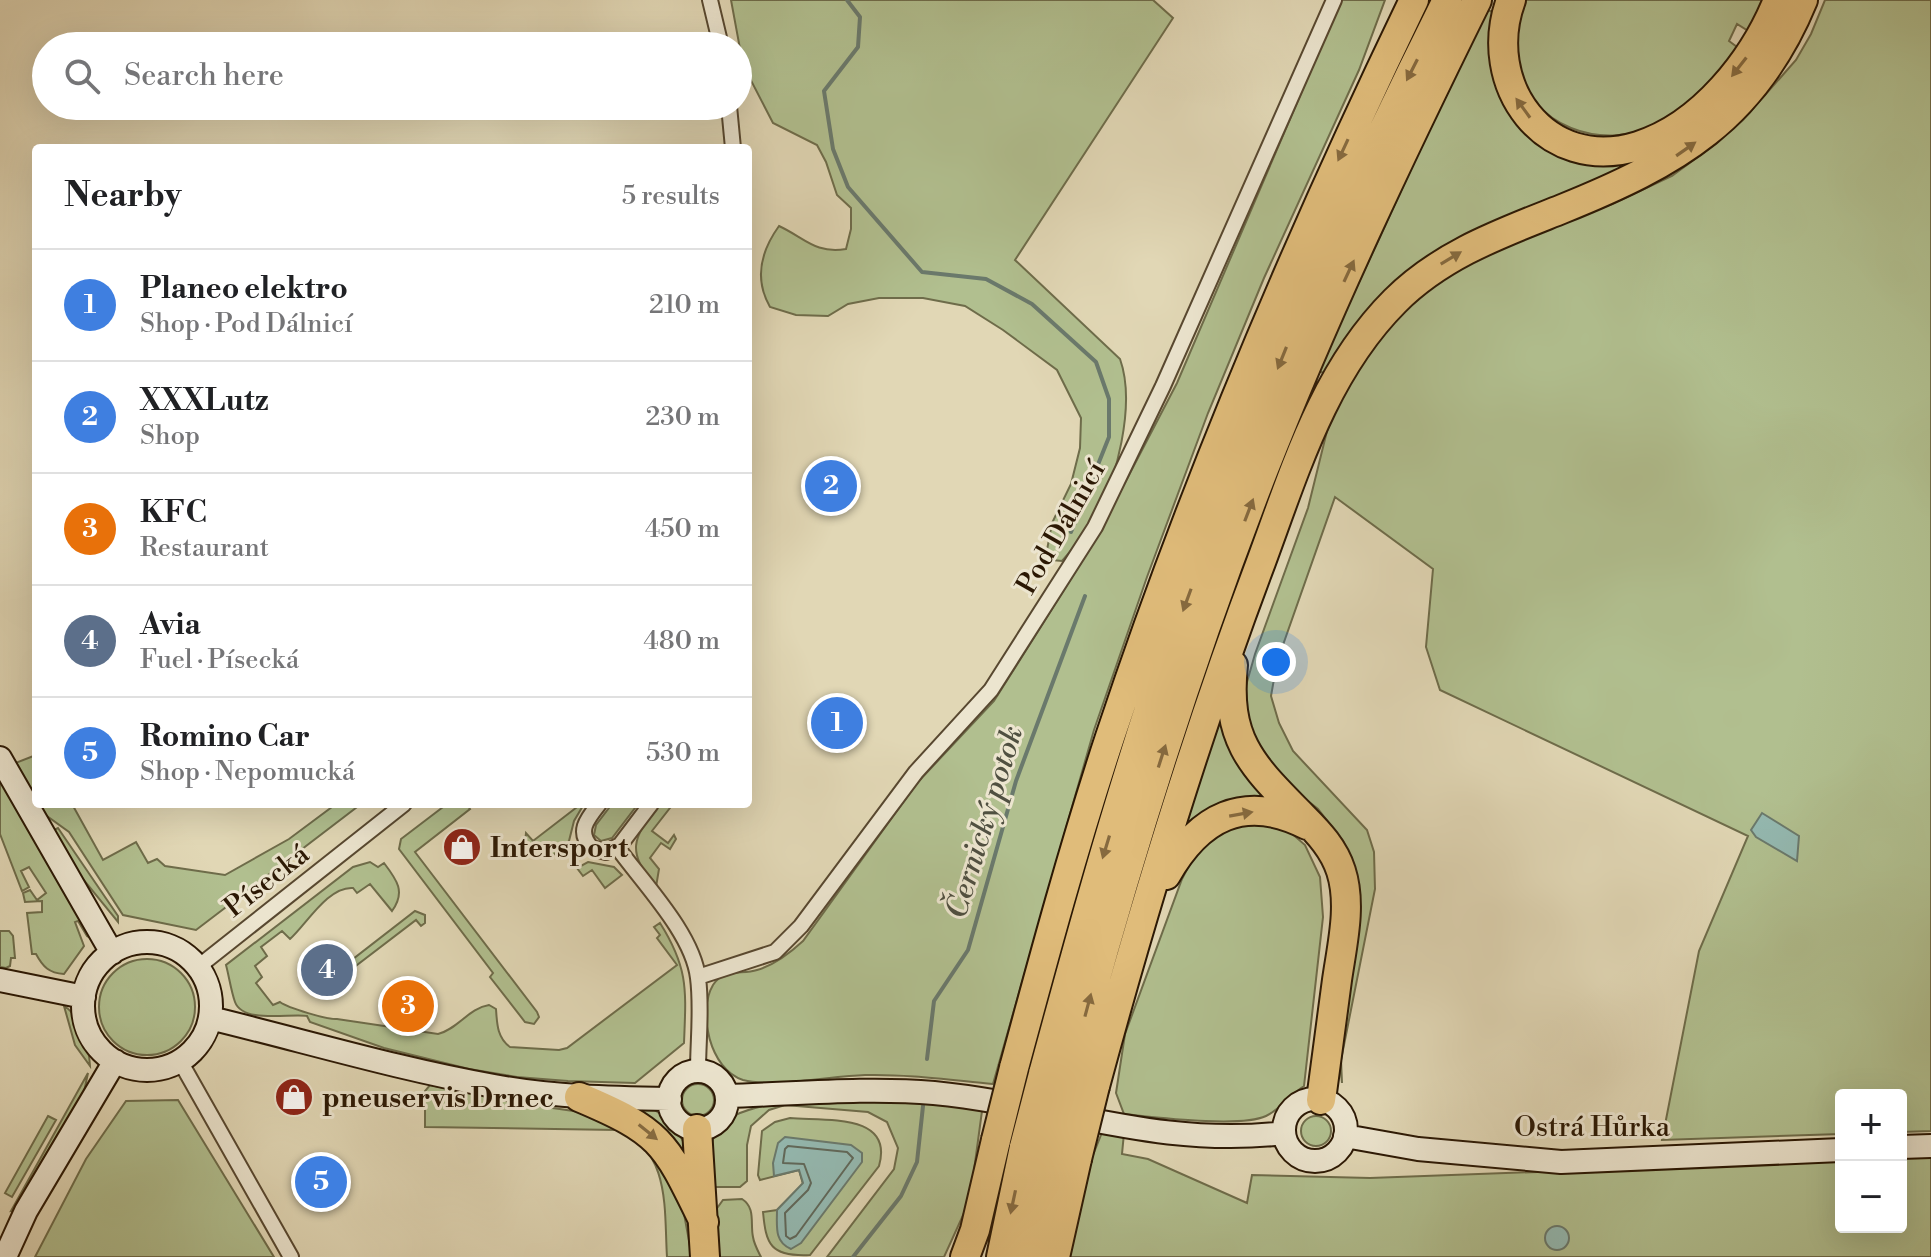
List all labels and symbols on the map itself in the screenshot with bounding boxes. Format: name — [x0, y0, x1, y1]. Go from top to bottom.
one-way arrow — [1731, 57, 1747, 77]
one-way arrow — [1405, 58, 1419, 81]
one-way arrow — [1515, 97, 1531, 119]
one-way arrow — [1336, 138, 1350, 162]
one-way arrow — [1675, 142, 1697, 157]
one-way arrow — [1440, 251, 1462, 265]
one-way arrow — [1342, 259, 1356, 282]
one-way arrow — [1276, 346, 1289, 370]
street label: Pod Dálnicí — [1009, 453, 1114, 601]
pin: 2 — [805, 456, 857, 516]
one-way arrow — [1243, 498, 1256, 522]
one-way arrow — [1181, 588, 1193, 612]
your location — [1256, 642, 1296, 682]
pin: 1 — [811, 693, 863, 753]
water label: Černický potok — [936, 721, 1032, 923]
one-way arrow — [1156, 743, 1169, 767]
one-way arrow — [1228, 807, 1253, 819]
shop icon: Intersport — [441, 826, 483, 868]
place label: Intersport — [490, 831, 629, 866]
one-way arrow — [1099, 835, 1112, 859]
street label: Písecká — [217, 837, 317, 925]
pin: 4 — [301, 940, 353, 1000]
pin: 3 — [382, 976, 434, 1036]
one-way arrow — [1082, 992, 1094, 1017]
shop icon: pneuservis Drnec — [273, 1076, 315, 1118]
place label: pneuservis Drnec — [322, 1081, 554, 1116]
street label: Ostrá Hůrka — [1514, 1110, 1671, 1145]
one-way arrow — [637, 1123, 657, 1140]
pin: 5 — [295, 1152, 347, 1212]
one-way arrow — [1006, 1190, 1019, 1215]

